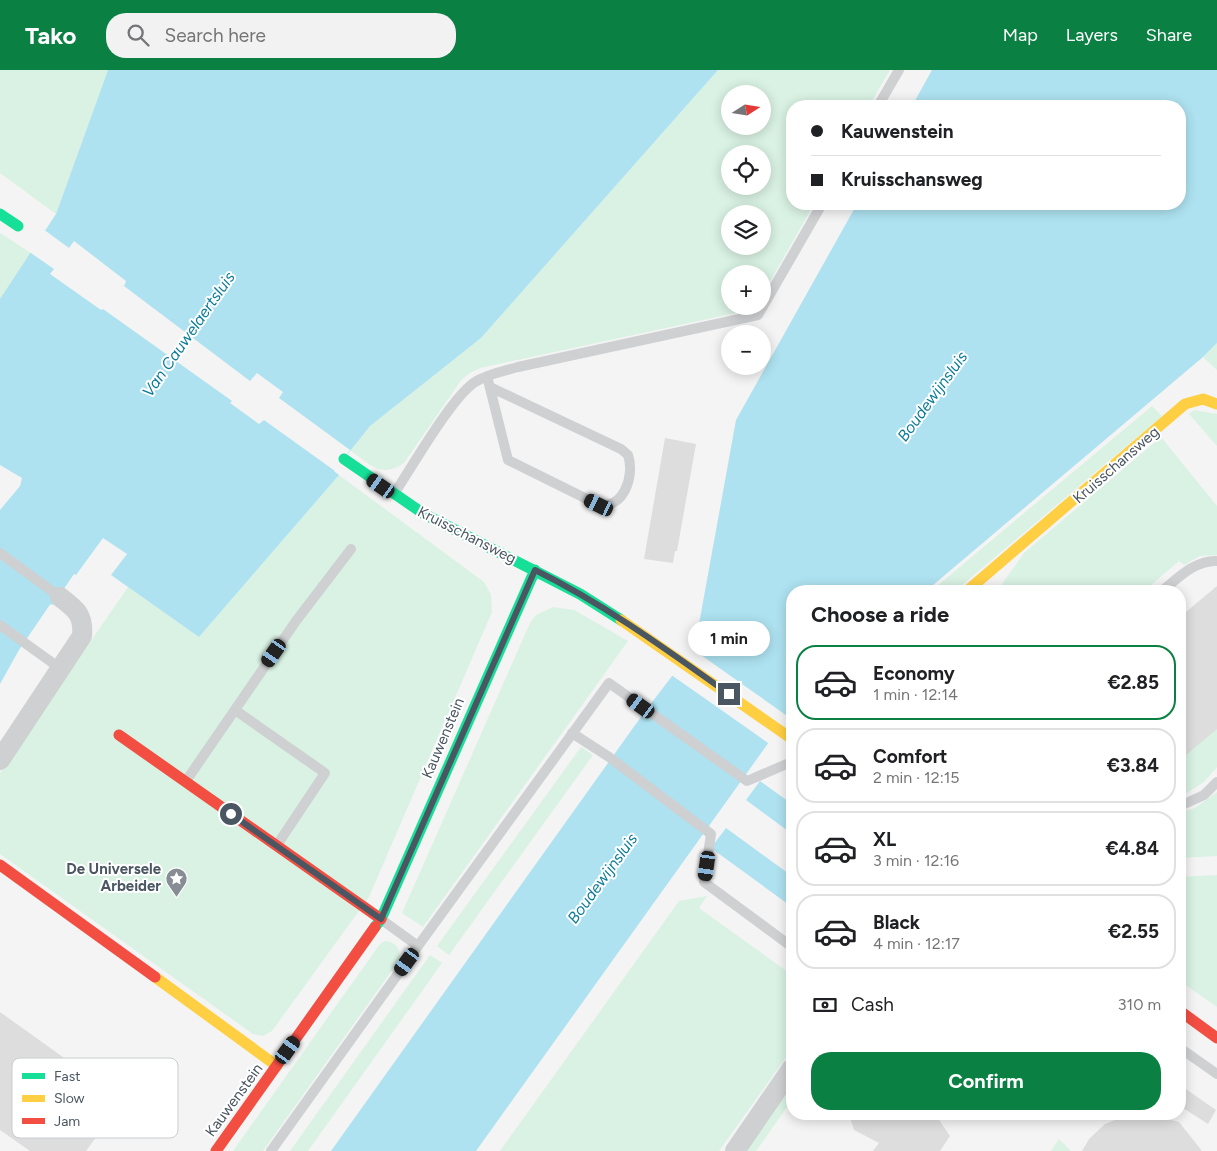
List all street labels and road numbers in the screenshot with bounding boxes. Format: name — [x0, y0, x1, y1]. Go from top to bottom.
street label: Kruisschansweg — [1069, 423, 1163, 507]
street label: Kruisschansweg — [415, 502, 519, 568]
street label: Kauwenstein — [418, 695, 468, 781]
street label: Kauwenstein — [201, 1060, 267, 1140]

